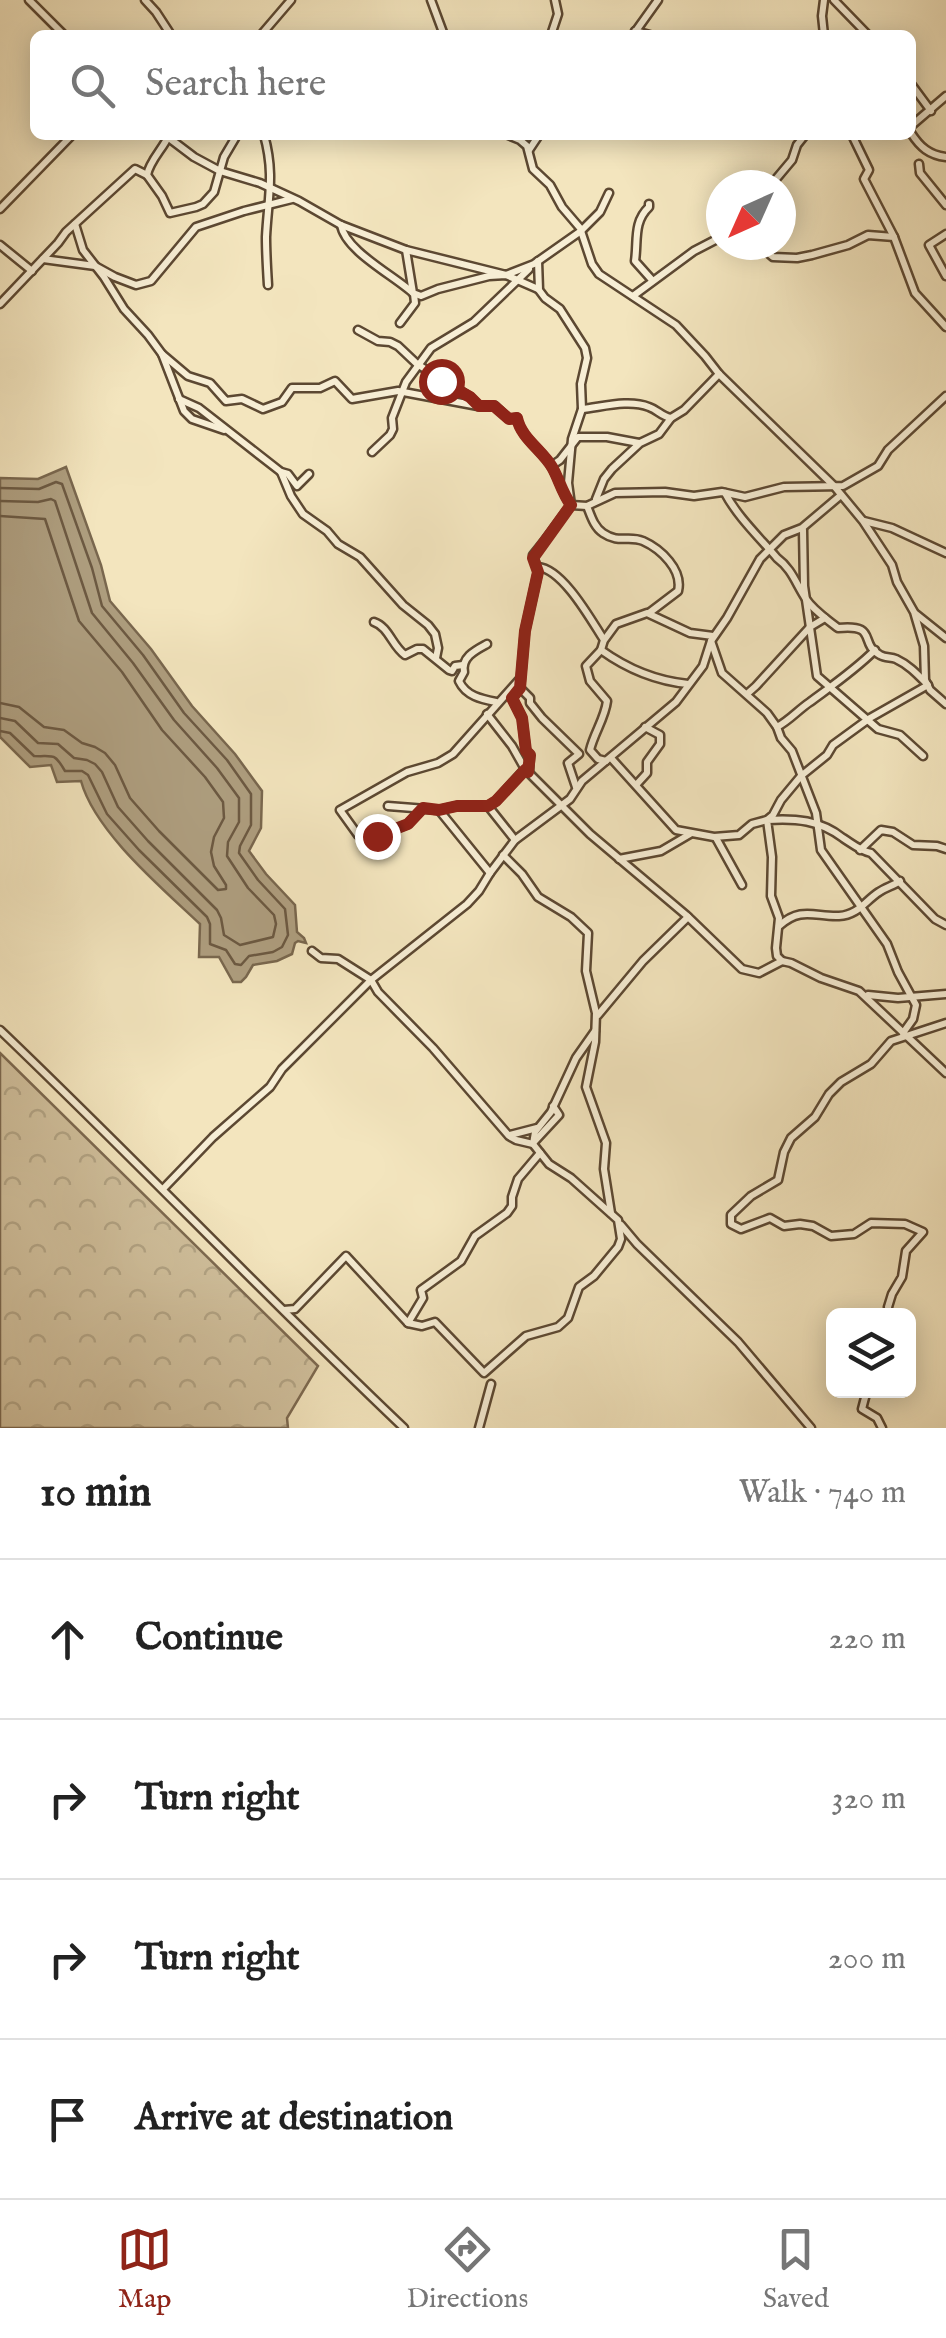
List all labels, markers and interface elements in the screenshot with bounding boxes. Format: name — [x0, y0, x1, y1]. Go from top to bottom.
search box — [30, 30, 916, 140]
icon: search — [65, 58, 120, 113]
text: Search here — [145, 61, 326, 109]
north arrow — [706, 170, 796, 260]
route start — [419, 359, 465, 405]
route end — [355, 814, 401, 860]
map controls — [826, 1308, 916, 1398]
button: layers — [826, 1308, 916, 1398]
text: 10 min — [40, 1467, 151, 1520]
text: Walk · 740 m — [739, 1473, 906, 1514]
icon: ahead — [40, 1612, 95, 1667]
text: Continue — [135, 1615, 283, 1663]
text: 220 m — [829, 1619, 906, 1660]
icon: right — [40, 1772, 95, 1827]
text: Turn right — [135, 1775, 299, 1823]
text: 320 m — [832, 1779, 906, 1820]
icon: right — [40, 1932, 95, 1987]
text: Turn right — [135, 1935, 299, 1983]
text: 200 m — [828, 1939, 906, 1980]
icon: arrive — [40, 2092, 95, 2147]
text: Arrive at destination — [135, 2095, 453, 2143]
tab: Map — [117, 2222, 172, 2317]
tab: Directions — [406, 2222, 528, 2317]
tab: Saved — [763, 2222, 829, 2317]

